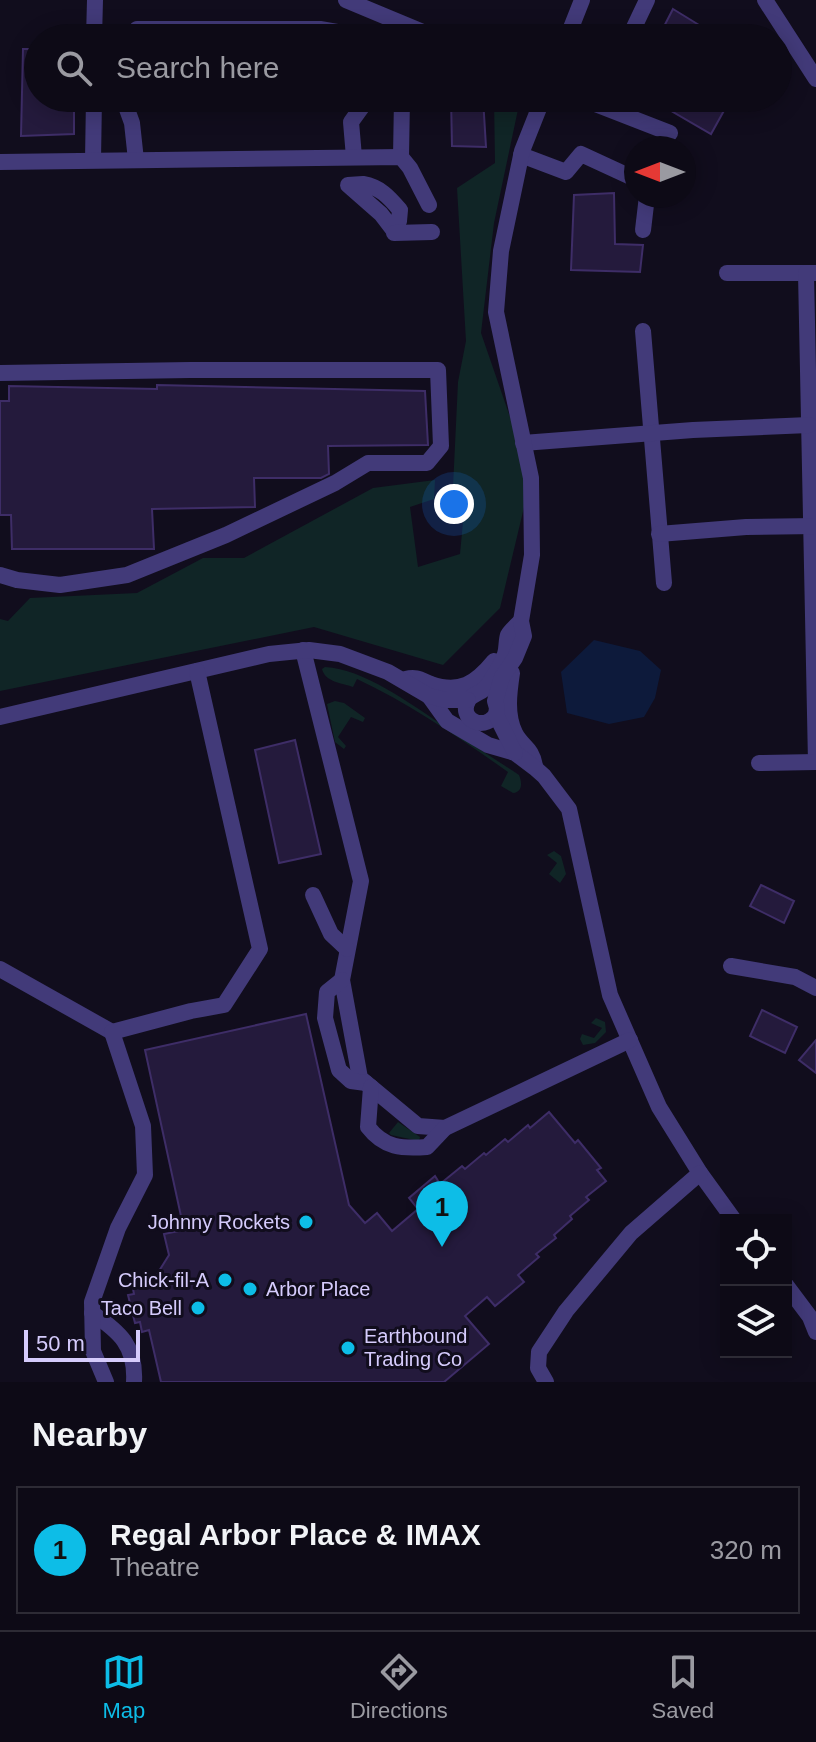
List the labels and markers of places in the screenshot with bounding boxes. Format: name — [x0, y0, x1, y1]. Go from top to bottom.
pin: 1 — [416, 1181, 468, 1247]
place label: Johnny Rockets — [148, 1211, 290, 1233]
marker: Johnny Rockets — [297, 1213, 315, 1231]
place label: Chick-fil-A — [118, 1269, 210, 1291]
marker: Chick-fil-A — [216, 1271, 234, 1289]
place label: Arbor Place — [266, 1278, 371, 1300]
marker: Arbor Place — [241, 1280, 259, 1298]
place label: Taco Bell — [101, 1297, 182, 1319]
marker: Taco Bell — [189, 1299, 207, 1317]
place label: Earthbound Trading Co — [364, 1325, 467, 1370]
marker: Earthbound Trading Co — [339, 1339, 357, 1357]

